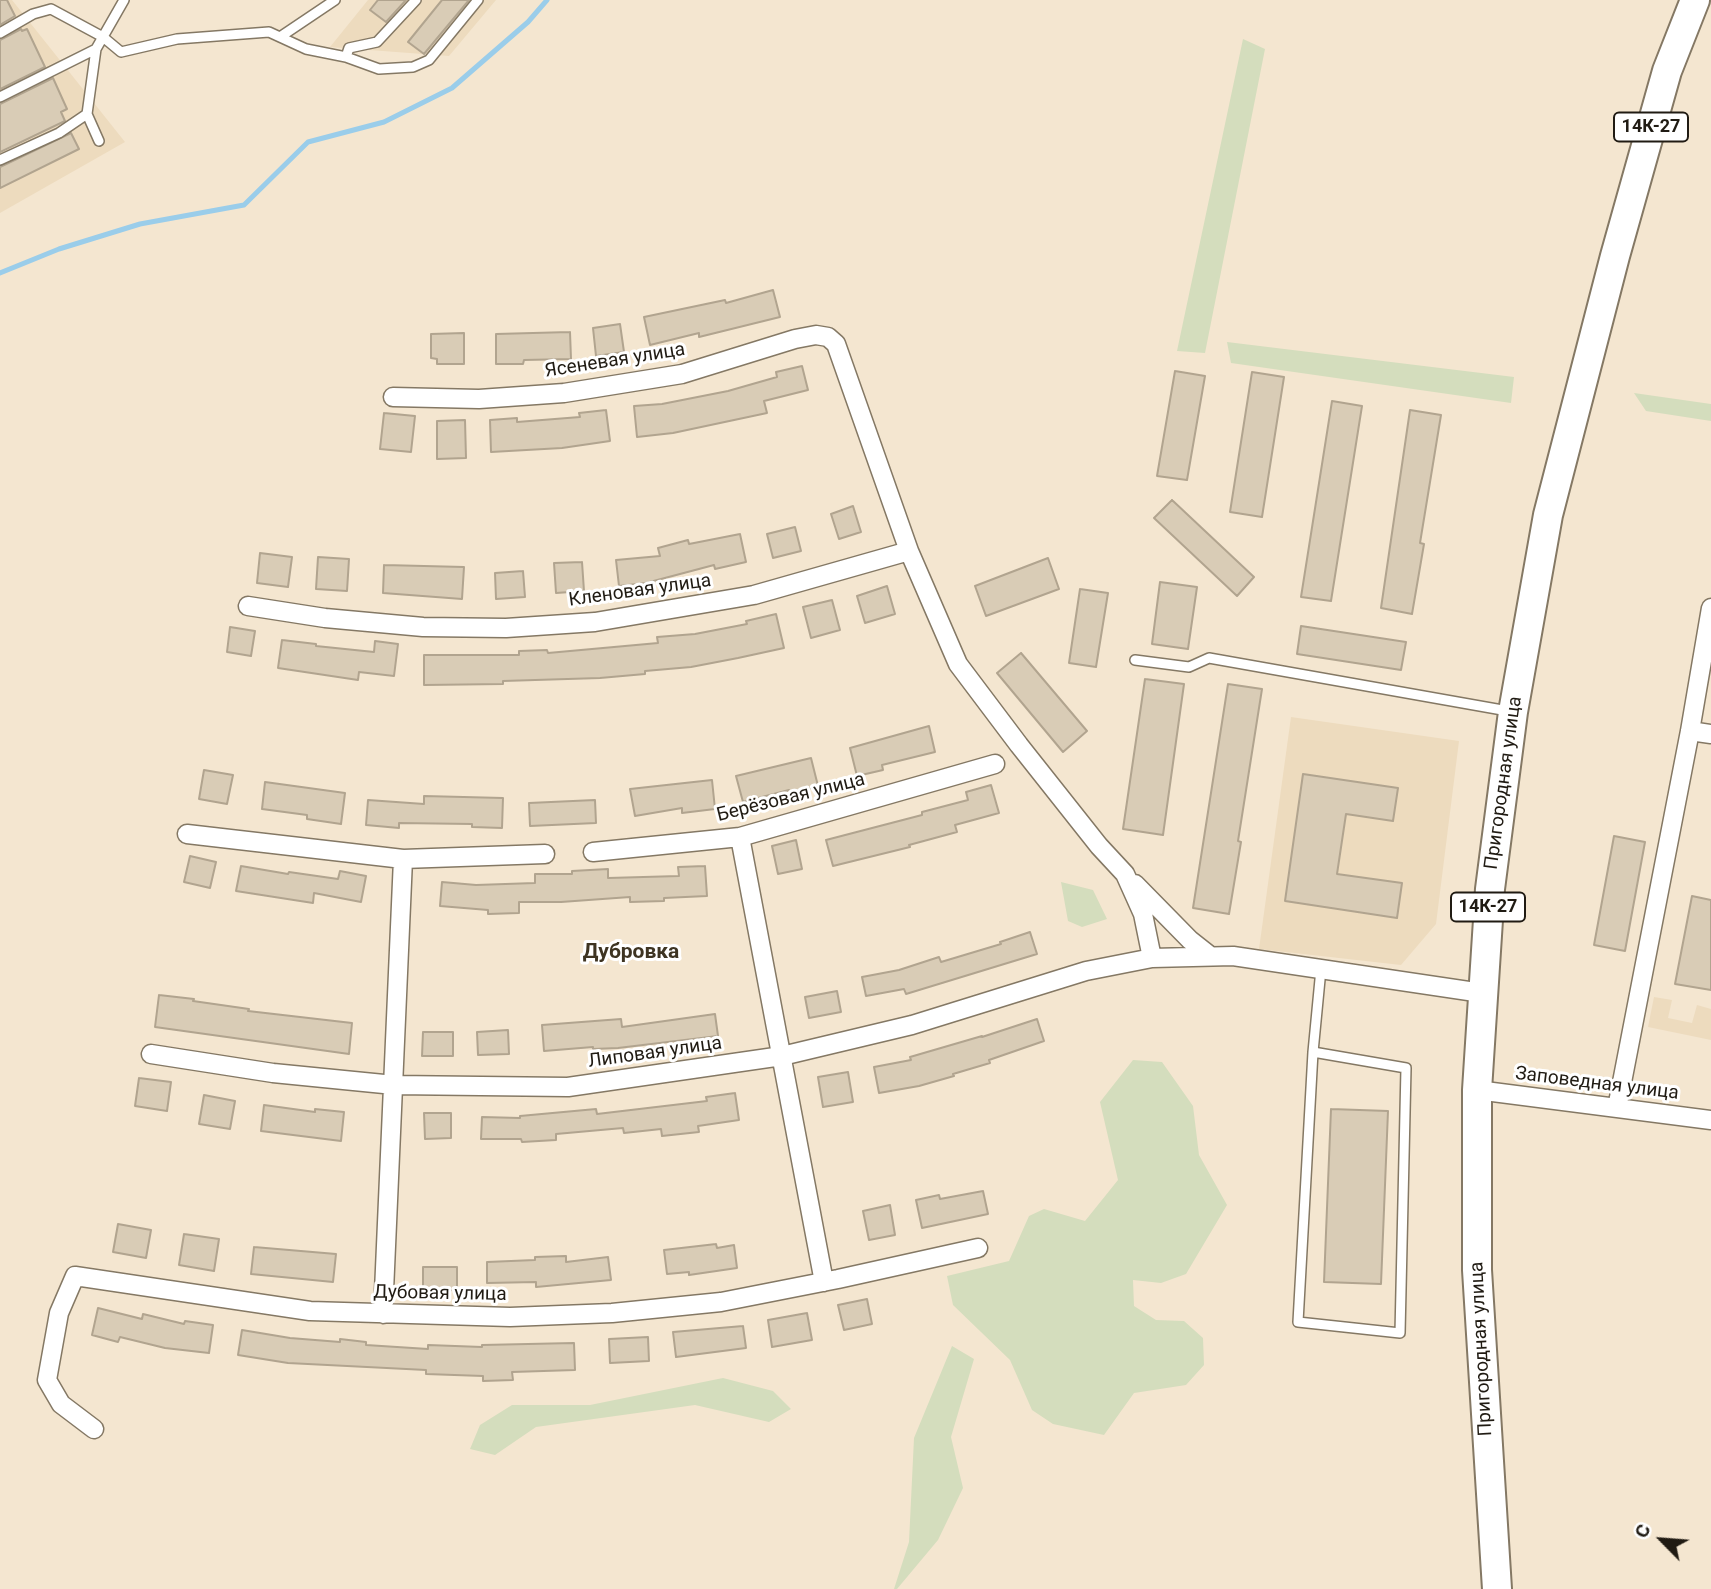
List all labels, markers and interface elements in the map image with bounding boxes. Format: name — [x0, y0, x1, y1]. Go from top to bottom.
road number: 14К-27 — [1614, 112, 1688, 142]
street label: Ясеневая улица — [543, 339, 687, 383]
street label: Кленовая улица — [567, 570, 713, 612]
street label: Пригородная улица — [1481, 695, 1527, 871]
street label: Берёзовая улица — [715, 769, 867, 827]
road number: 14К-27 — [1451, 893, 1525, 922]
district label: Дубровка — [583, 940, 679, 966]
street label: Липовая улица — [587, 1032, 723, 1074]
street label: Заповедная улица — [1514, 1063, 1680, 1105]
street label: Пригородная улица — [1466, 1261, 1498, 1437]
street label: Дубовая улица — [373, 1281, 507, 1307]
north arrow — [1627, 1505, 1697, 1575]
text: С — [1629, 1520, 1656, 1541]

